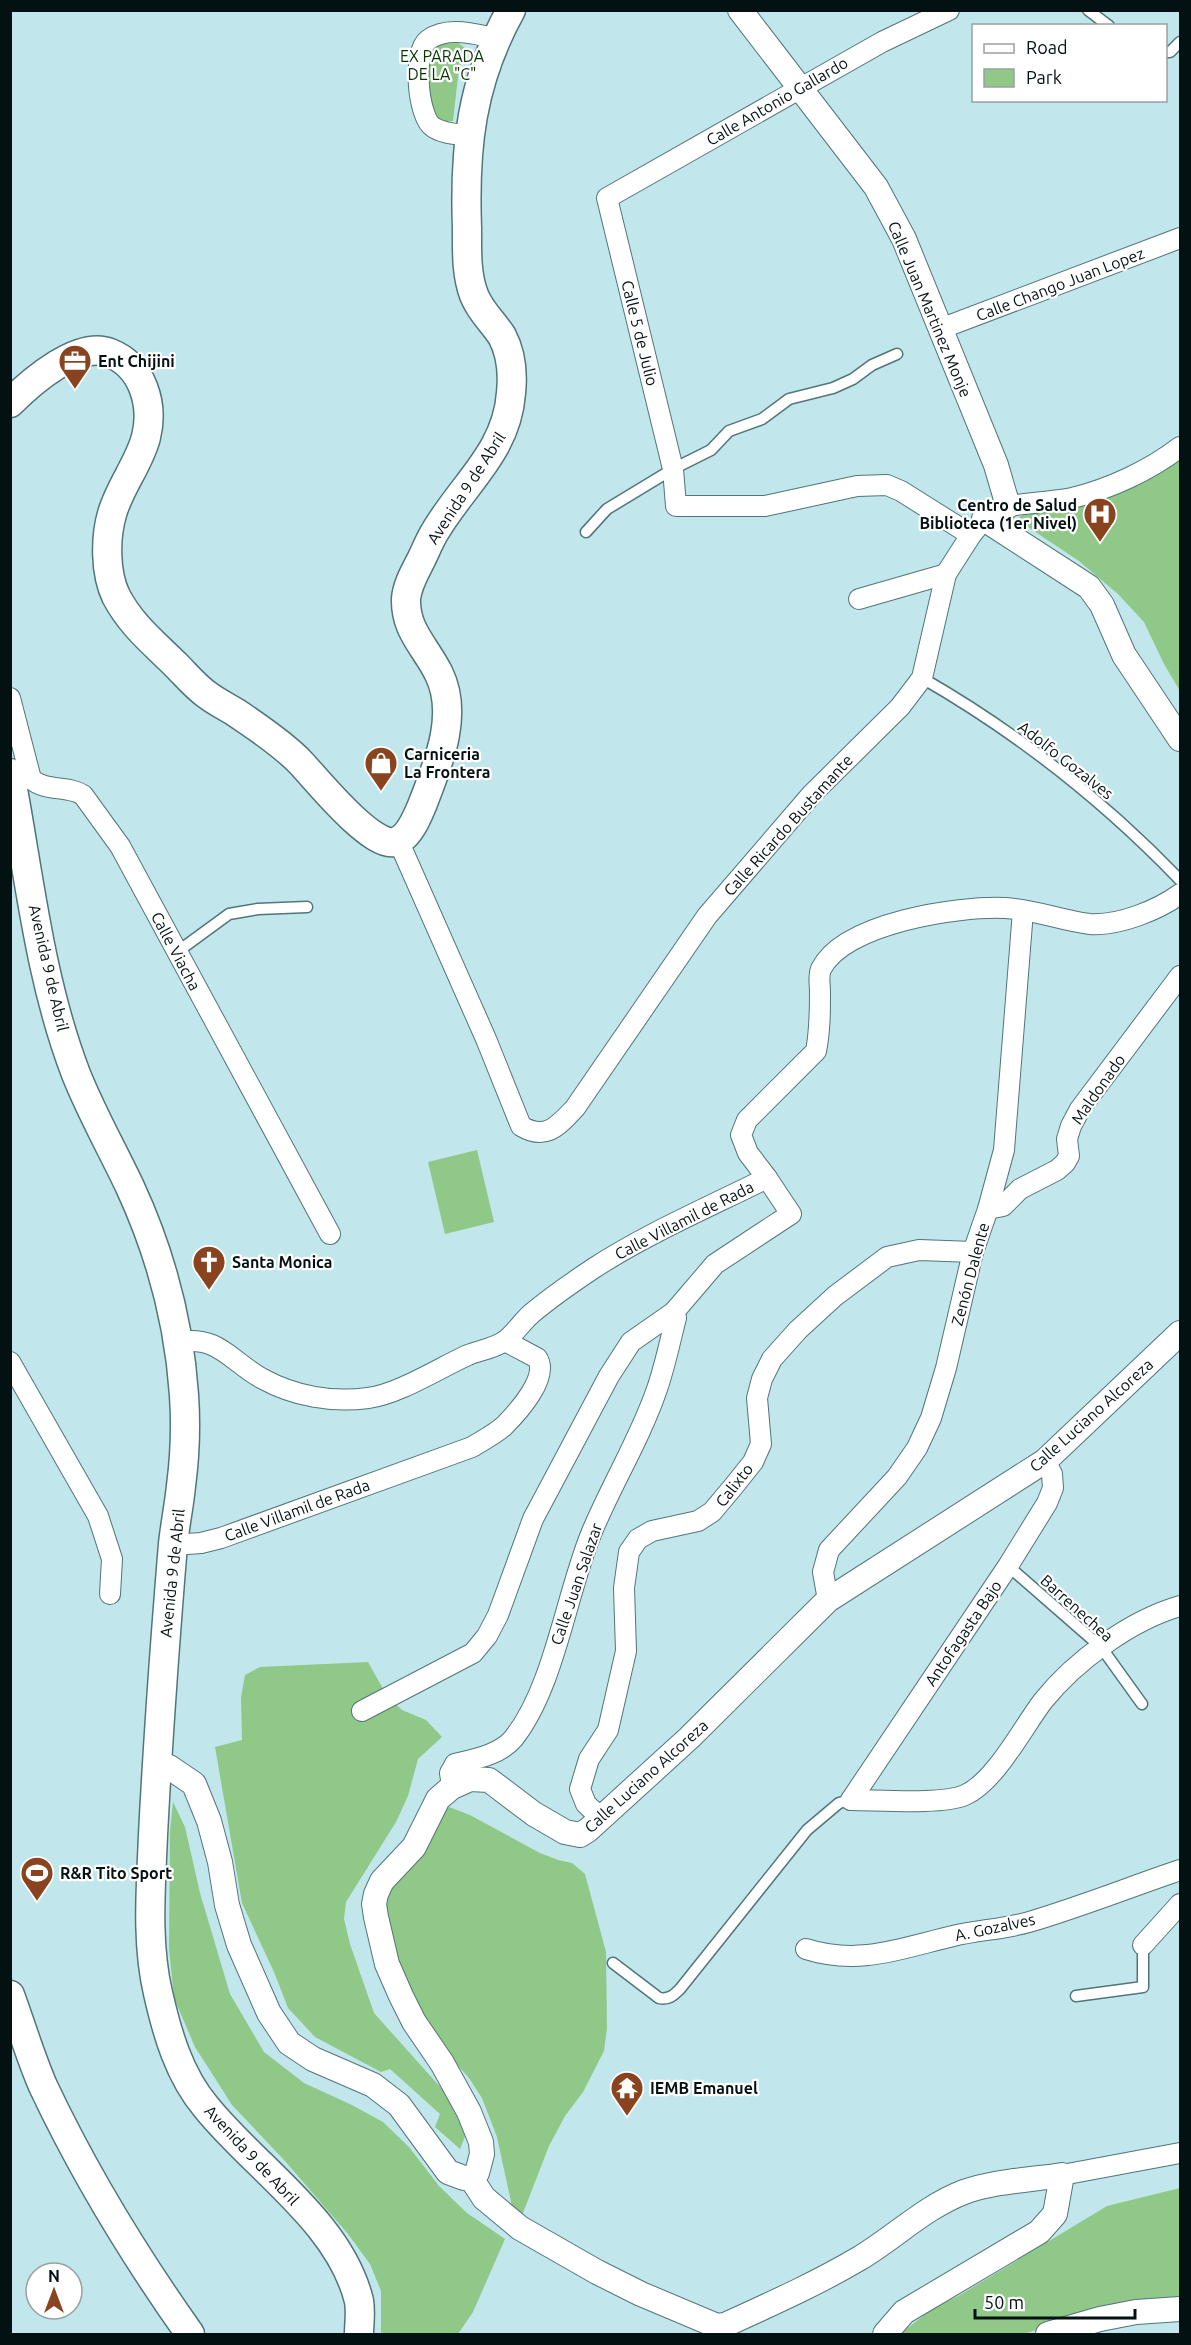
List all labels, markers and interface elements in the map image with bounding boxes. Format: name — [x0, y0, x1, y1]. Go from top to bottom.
legend — [972, 24, 1167, 102]
text: Road — [1026, 37, 1068, 57]
park label: EX PARADA DE LA "C" — [400, 47, 485, 83]
street label: Calle Antonio Gallardo — [703, 53, 851, 149]
text: Park — [1026, 67, 1062, 87]
street label: Calle Juan Martinez Monje — [885, 218, 975, 400]
street label: Calle Chango Juan Lopez — [973, 244, 1147, 324]
street label: Calle 5 de Julio — [618, 278, 662, 388]
office icon: Ent Chijini — [57, 343, 93, 390]
place label: Ent Chijini — [98, 352, 175, 370]
street label: Avenida 9 de Abril — [423, 429, 509, 547]
place label: Centro de Salud Biblioteca (1er Nivel) — [919, 496, 1077, 533]
hospital icon: Centro de Salud Biblioteca (1er Nivel) — [1082, 496, 1118, 543]
street label: Adolfo Gozalves — [1015, 717, 1117, 803]
shop icon: Carniceria La Frontera — [363, 745, 399, 792]
place label: Carniceria La Frontera — [404, 745, 491, 781]
street label: Calle Ricardo Bustamante — [720, 751, 856, 899]
street label: Avenida 9 de Abril — [26, 903, 72, 1033]
street label: Calle Viacha — [148, 909, 204, 993]
street label: Maldonado — [1067, 1051, 1129, 1127]
street label: Calle Villamil de Rada — [612, 1177, 756, 1263]
street label: Zenón Dalente — [948, 1221, 992, 1327]
church icon: Santa Monica — [191, 1244, 227, 1291]
place label: Santa Monica — [232, 1253, 332, 1271]
street label: Calle Luciano Alcoreza — [1026, 1355, 1156, 1475]
street label: Calixto — [712, 1460, 756, 1510]
street label: Calle Villamil de Rada — [222, 1475, 372, 1545]
street label: Avenida 9 de Abril — [156, 1508, 188, 1638]
street label: Calle Juan Salazar — [547, 1521, 605, 1647]
street label: Barrenechea — [1037, 1571, 1117, 1645]
street label: Antofagasta Bajo — [921, 1577, 1005, 1689]
street label: Calle Luciano Alcoreza — [581, 1716, 711, 1836]
sports icon: R&R Tito Sport — [19, 1855, 55, 1902]
place label: R&R Tito Sport — [60, 1864, 172, 1882]
street label: A. Gozalves — [953, 1910, 1037, 1944]
temple icon: IEMB Emanuel — [609, 2070, 645, 2117]
place label: IEMB Emanuel — [650, 2079, 758, 2097]
street label: Avenida 9 de Abril — [201, 2101, 303, 2209]
north arrow — [24, 2261, 84, 2321]
text: N — [48, 2267, 60, 2285]
scale bar — [975, 2282, 1136, 2320]
text: 50 m — [984, 2292, 1024, 2312]

